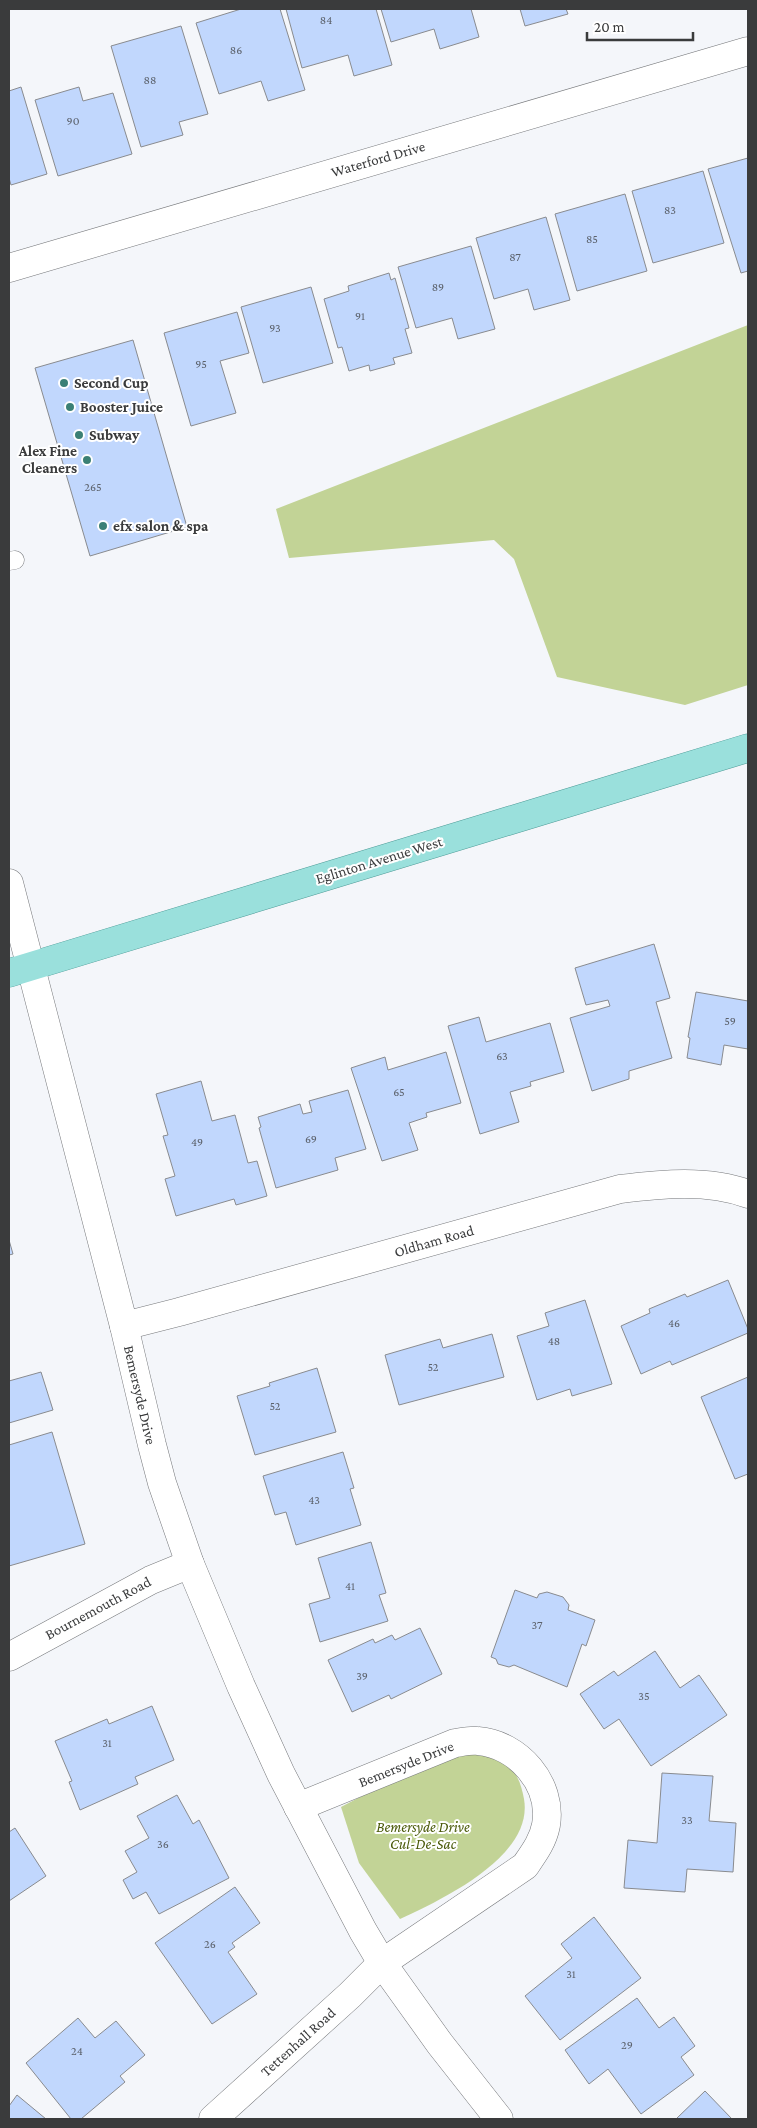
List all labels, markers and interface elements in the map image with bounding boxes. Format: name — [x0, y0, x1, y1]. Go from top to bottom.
scale bar — [587, 10, 693, 42]
house number: 84 — [320, 13, 332, 27]
text: 20 m — [594, 19, 625, 35]
house number: 86 — [230, 43, 242, 57]
house number: 88 — [144, 73, 156, 87]
house number: 90 — [67, 114, 80, 128]
street label: Waterford Drive — [329, 138, 427, 180]
house number: 83 — [664, 203, 676, 217]
house number: 85 — [586, 232, 598, 246]
house number: 87 — [509, 250, 521, 264]
house number: 89 — [432, 280, 444, 294]
house number: 91 — [355, 309, 365, 323]
house number: 93 — [269, 321, 281, 335]
house number: 95 — [195, 357, 207, 371]
place label: Second Cup — [74, 375, 148, 391]
marker: Second Cup — [58, 377, 70, 389]
place label: Booster Juice — [80, 399, 163, 415]
marker: Booster Juice — [64, 401, 76, 413]
place label: Subway — [89, 427, 140, 443]
marker: Subway — [73, 429, 85, 441]
place label: Alex Fine Cleaners — [18, 443, 77, 476]
marker: Alex Fine Cleaners — [81, 454, 93, 466]
house number: 265 — [84, 480, 102, 494]
place label: efx salon & spa — [113, 518, 209, 534]
marker: efx salon & spa — [97, 520, 109, 532]
street label: Eglinton Avenue West — [314, 833, 446, 888]
house number: 59 — [724, 1014, 736, 1028]
house number: 63 — [496, 1049, 508, 1063]
house number: 65 — [393, 1085, 405, 1099]
house number: 69 — [305, 1132, 317, 1146]
house number: 49 — [191, 1135, 203, 1149]
street label: Oldham Road — [392, 1222, 476, 1260]
house number: 46 — [668, 1316, 680, 1330]
house number: 48 — [548, 1334, 560, 1348]
street label: Bemersyde Drive — [120, 1344, 159, 1447]
house number: 52 — [427, 1360, 439, 1374]
house number: 52 — [269, 1399, 281, 1413]
house number: 43 — [308, 1493, 320, 1507]
street label: Bournemouth Road — [42, 1573, 154, 1643]
house number: 41 — [345, 1579, 355, 1593]
house number: 37 — [531, 1618, 543, 1632]
house number: 39 — [356, 1669, 368, 1683]
house number: 35 — [638, 1689, 650, 1703]
house number: 31 — [102, 1736, 112, 1750]
street label: Bemersyde Drive — [356, 1737, 457, 1791]
house number: 33 — [681, 1813, 693, 1827]
park label: Bemersyde Drive Cul-De-Sac — [376, 1819, 470, 1852]
house number: 36 — [157, 1837, 169, 1851]
house number: 26 — [204, 1937, 216, 1951]
house number: 31 — [566, 1967, 576, 1981]
street label: Tettenhall Road — [257, 2004, 339, 2080]
house number: 29 — [621, 2038, 633, 2052]
house number: 24 — [71, 2044, 83, 2058]

